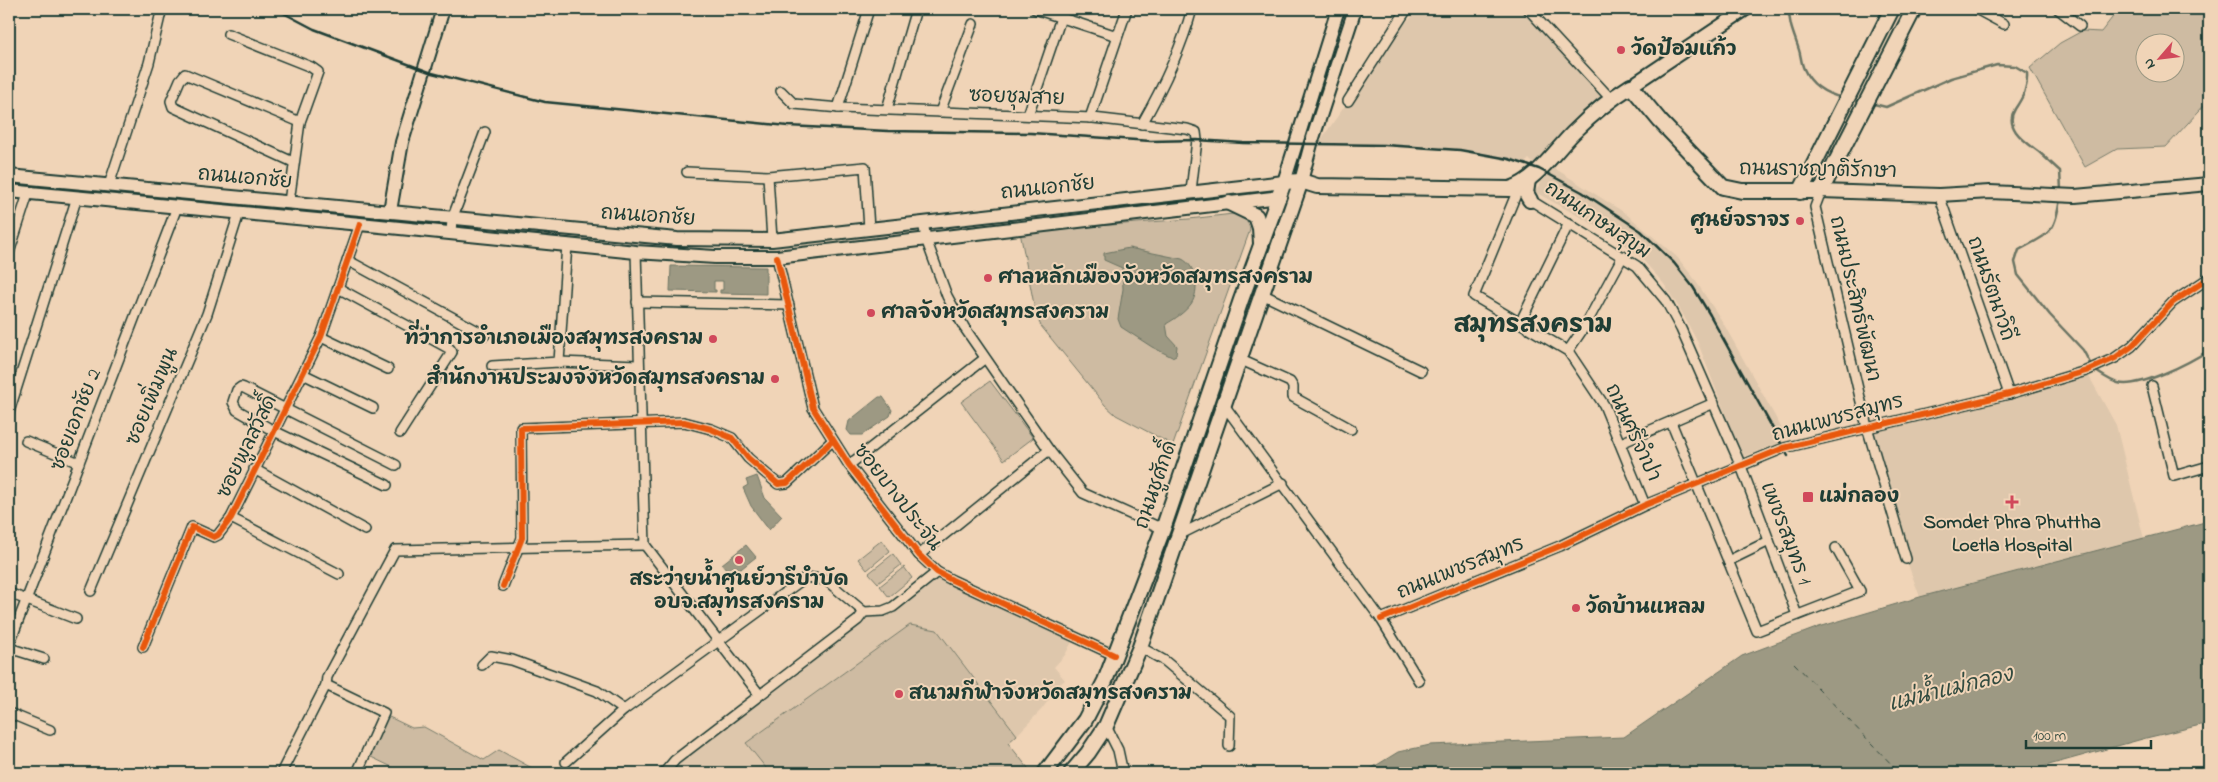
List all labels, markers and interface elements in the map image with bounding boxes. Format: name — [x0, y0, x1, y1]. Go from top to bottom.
north arrow — [2136, 32, 2186, 82]
place label: วัดป้อมแก้ว — [1631, 35, 1737, 65]
marker: วัดป้อมแก้ว — [1615, 44, 1627, 56]
text: N — [2138, 54, 2161, 73]
street label: ซอยชุมสาย — [968, 82, 1066, 114]
street label: ถนนราชญาติรักษา — [1739, 155, 1897, 187]
street label: ถนนเอกชัย — [196, 160, 294, 198]
street label: ถนนเอกชัย — [999, 170, 1097, 208]
street label: ถนนเกษมสุขุม — [1538, 175, 1656, 267]
street label: ถนนเอกชัย — [600, 199, 696, 235]
place label: ศูนย์จราจร — [1690, 206, 1790, 236]
street label: ถนนประสิทธ์พัฒนา — [1821, 213, 1888, 385]
marker: ศูนย์จราจร — [1794, 215, 1806, 227]
street label: ถนนรัตนาวิถี — [1959, 233, 2021, 345]
place label: ศาลหลักเมืองจังหวัดสมุทรสงคราม — [998, 263, 1313, 293]
marker: ศาลหลักเมืองจังหวัดสมุทรสงคราม — [982, 272, 994, 284]
place label: ศาลจังหวัดสมุทรสงคราม — [881, 299, 1109, 328]
marker: ศาลจังหวัดสมุทรสงคราม — [865, 307, 877, 319]
district label: สมุทรสงคราม — [1453, 308, 1613, 344]
place label: ที่ว่าการอำเภอเมืองสมุทรสงคราม — [404, 319, 703, 354]
marker: ที่ว่าการอำเภอเมืองสมุทรสงคราม — [707, 333, 719, 345]
street label: ซอยเพิ่มพูน — [114, 341, 187, 451]
place label: สำนักงานประมงจังหวัดสมุทรสงคราม — [426, 364, 765, 394]
street label: ซอยเอกชัย 2 — [44, 365, 110, 475]
marker: สำนักงานประมงจังหวัดสมุทรสงคราม — [769, 373, 781, 385]
street label: ถนนศรีจำปา — [1597, 379, 1668, 487]
street label: ถนนเพชรสมุทร — [1769, 387, 1907, 451]
street label: ซอยพูลสวัสดิ์ — [205, 388, 286, 504]
street label: ถนนชูศักดิ์ — [1122, 435, 1186, 533]
street label: ซอยบางประจัน — [846, 438, 948, 558]
street label: เพชรสมุทร 1 — [1752, 478, 1818, 590]
place label: แม่กลอง — [1819, 482, 1899, 512]
marker: แม่กลอง — [1801, 490, 1815, 504]
marker: Somdet Phra Phuttha Loetla Hospital — [2005, 495, 2019, 509]
place label: Somdet Phra Phuttha Loetla Hospital — [1923, 509, 2101, 561]
street label: ถนนเพชรสมุทร — [1393, 530, 1529, 608]
marker: สระว่ายน้ำศูนย์วารีบำบัด อบจ.สมุทรสงคราม — [733, 554, 745, 566]
place label: สระว่ายน้ำศูนย์วารีบำบัด อบจ.สมุทรสงคราม — [630, 558, 848, 618]
place label: วัดบ้านแหลม — [1586, 593, 1705, 623]
marker: วัดบ้านแหลม — [1570, 602, 1582, 614]
water label: แม่น้ำแม่กลอง — [1884, 653, 2018, 720]
place label: สนามกีฬาจังหวัดสมุทรสงคราม — [909, 679, 1192, 709]
marker: สนามกีฬาจังหวัดสมุทรสงคราม — [893, 688, 905, 700]
scale bar — [2026, 717, 2150, 749]
text: 100 m — [2033, 725, 2066, 747]

